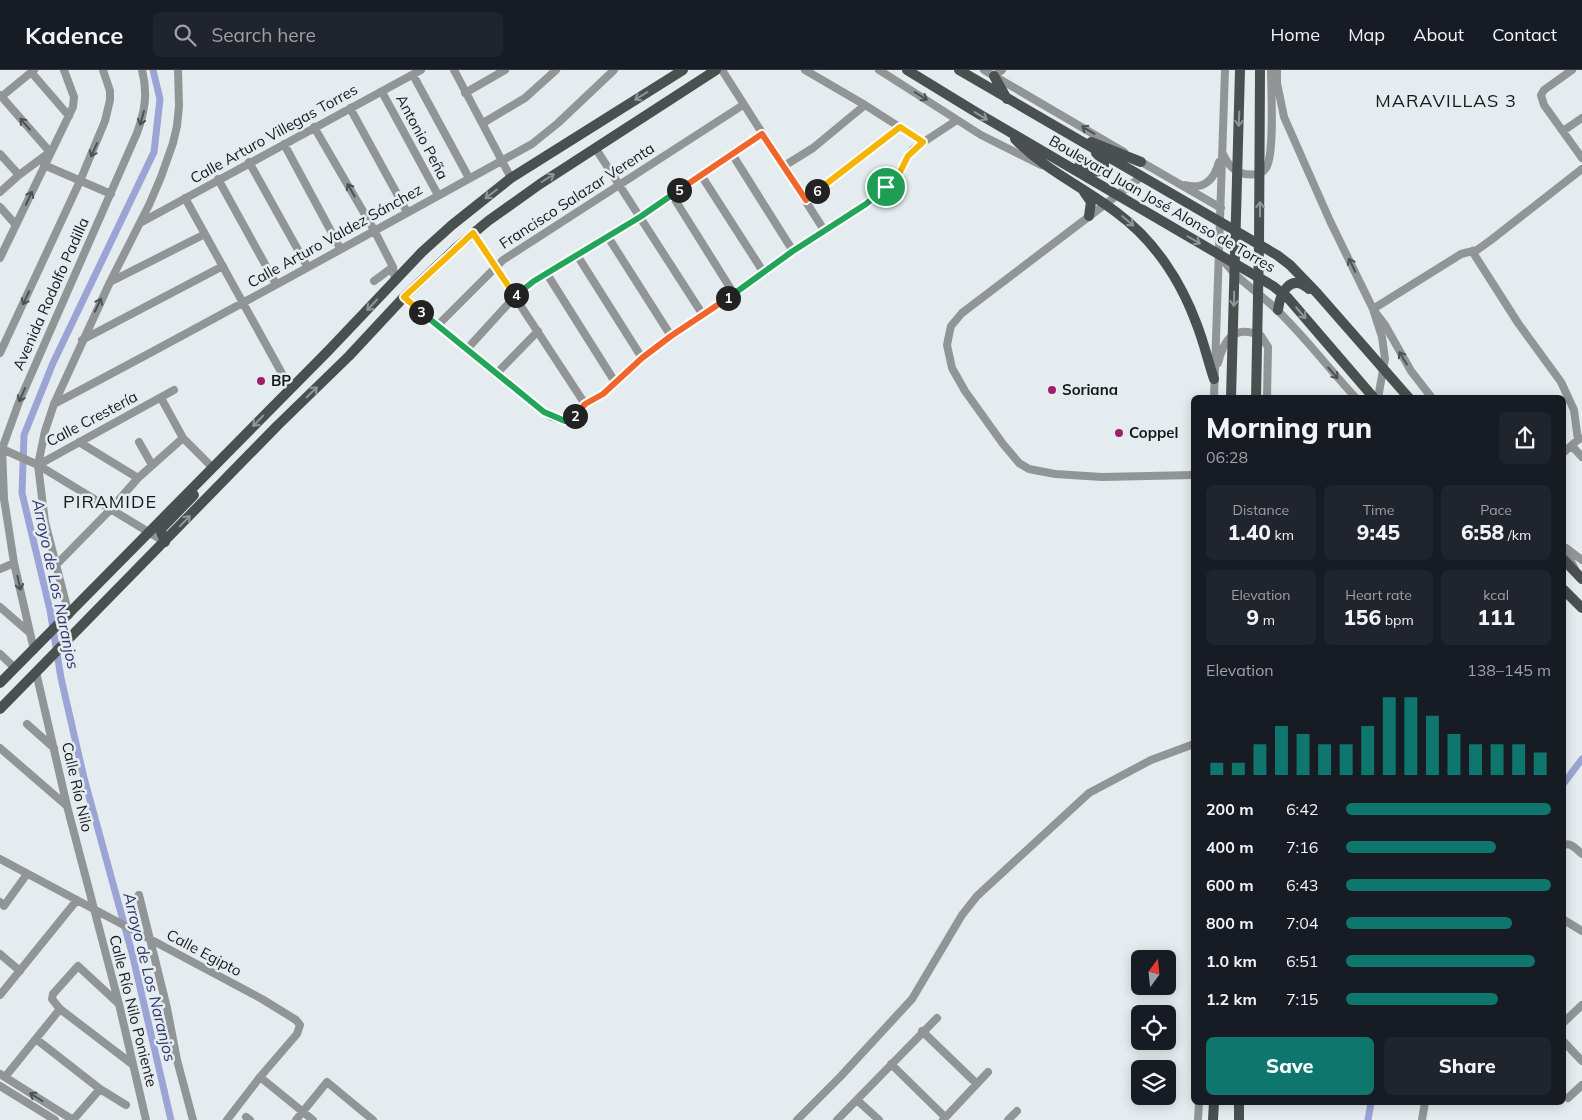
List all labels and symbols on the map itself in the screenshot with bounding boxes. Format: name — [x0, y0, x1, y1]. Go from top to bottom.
street label: Calle Arturo Villegas Torres — [187, 80, 361, 188]
district label: MARAVILLAS 3 — [1375, 89, 1517, 112]
street label: Antonio Peña — [392, 91, 453, 183]
one-way arrow — [635, 91, 649, 101]
one-way arrow — [913, 91, 927, 101]
one-way arrow — [137, 109, 146, 125]
one-way arrow — [1234, 110, 1243, 126]
one-way arrow — [974, 111, 988, 121]
one-way arrow — [19, 117, 31, 130]
one-way arrow — [1082, 125, 1096, 135]
street label: Boulevard Juan José Alonso de Torres — [1046, 131, 1279, 276]
street label: Francisco Salazar Verenta — [496, 138, 658, 253]
one-way arrow — [88, 142, 98, 157]
pin — [865, 166, 907, 208]
one-way arrow — [541, 173, 555, 183]
pin: 5 — [666, 178, 692, 202]
pin: 6 — [804, 178, 830, 204]
street label: Calle Arturo Valdez Sánchez — [244, 179, 426, 292]
one-way arrow — [346, 182, 356, 197]
one-way arrow — [484, 189, 498, 199]
one-way arrow — [24, 191, 34, 206]
one-way arrow — [1255, 201, 1265, 218]
street label: Avenida Rodolfo Padilla — [8, 214, 93, 373]
one-way arrow — [1121, 216, 1134, 227]
one-way arrow — [1187, 235, 1202, 245]
one-way arrow — [1347, 258, 1357, 273]
pin: 4 — [504, 282, 528, 308]
pin: 1 — [716, 286, 740, 310]
one-way arrow — [21, 290, 31, 305]
one-way arrow — [1229, 290, 1239, 306]
one-way arrow — [94, 298, 104, 313]
one-way arrow — [366, 298, 378, 311]
pin: 3 — [408, 300, 434, 324]
one-way arrow — [1295, 306, 1306, 319]
one-way arrow — [1398, 352, 1408, 366]
one-way arrow — [1328, 366, 1339, 379]
place label: BP — [271, 371, 291, 390]
marker: BP — [255, 375, 267, 387]
place label: Soriana — [1062, 380, 1118, 399]
marker: Soriana — [1046, 384, 1058, 396]
one-way arrow — [16, 387, 26, 402]
street label: Calle Crestería — [43, 387, 141, 451]
one-way arrow — [305, 387, 317, 399]
pin: 2 — [562, 404, 588, 428]
one-way arrow — [252, 414, 264, 427]
place label: Coppel — [1129, 423, 1178, 442]
marker: Coppel — [1113, 427, 1125, 439]
district label: PIRAMIDE — [63, 490, 157, 513]
water label: Arroyo de Los Naranjos — [28, 496, 84, 671]
one-way arrow — [179, 514, 191, 527]
one-way arrow — [15, 575, 24, 591]
street label: Calle Río Nilo — [58, 740, 97, 834]
water label: Arroyo de Los Naranjos — [119, 889, 181, 1064]
street label: Calle Egipto — [163, 925, 245, 980]
street label: Calle Río Nilo Poniente — [105, 933, 162, 1089]
north arrow — [1131, 950, 1176, 995]
one-way arrow — [30, 1092, 44, 1102]

